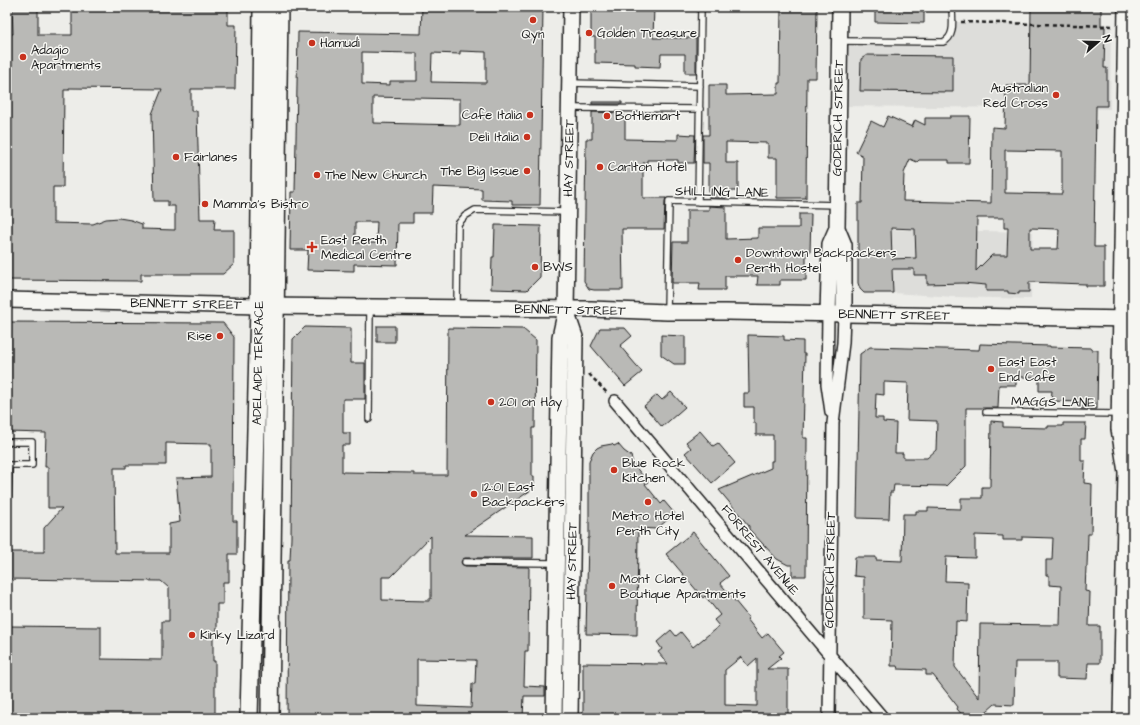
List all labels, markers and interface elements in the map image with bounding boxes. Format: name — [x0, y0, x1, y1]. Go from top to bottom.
marker: Qyn — [528, 15, 538, 25]
north arrow — [1078, 22, 1118, 62]
place label: Golden Treasure — [597, 24, 697, 42]
place label: Qyn — [522, 25, 545, 44]
marker: Golden Treasure — [584, 28, 594, 38]
text: N — [1099, 33, 1115, 45]
place label: Hamudi — [320, 34, 360, 52]
marker: Hamudi — [307, 38, 317, 48]
place label: Adagio Apartments — [31, 41, 102, 74]
marker: Adagio Apartments — [18, 52, 28, 62]
street label: GODERICH STREET — [828, 59, 848, 176]
place label: Australian Red Cross — [983, 79, 1048, 112]
marker: Australian Red Cross — [1051, 90, 1061, 100]
place label: Cafe Italia — [462, 106, 522, 124]
place label: Bottlemart — [615, 107, 681, 125]
marker: Cafe Italia — [525, 110, 535, 120]
marker: Bottlemart — [602, 111, 612, 121]
street label: HAY STREET — [559, 118, 579, 197]
place label: Deli Italia — [470, 128, 519, 146]
marker: Deli Italia — [522, 132, 532, 142]
place label: Fairlanes — [184, 148, 238, 166]
marker: Fairlanes — [171, 152, 181, 162]
place label: Carlton Hotel — [608, 158, 687, 176]
place label: The Big Issue — [440, 162, 519, 181]
marker: Carlton Hotel — [595, 162, 605, 172]
place label: The New Church — [325, 166, 427, 184]
marker: The Big Issue — [522, 166, 532, 176]
marker: The New Church — [312, 170, 322, 180]
street label: SHILLING LANE — [675, 182, 769, 202]
place label: Mamma‘s Bistro — [213, 195, 309, 213]
marker: Mamma‘s Bistro — [200, 199, 210, 209]
place label: East Perth Medical Centre — [321, 231, 412, 264]
marker: East Perth Medical Centre — [306, 241, 318, 253]
place label: Downtown Backpackers Perth Hostel — [746, 244, 897, 277]
marker: Downtown Backpackers Perth Hostel — [733, 255, 743, 265]
place label: BWS — [543, 258, 573, 276]
marker: BWS — [530, 262, 540, 272]
street label: BENNETT STREET — [130, 294, 243, 314]
street label: ADELAIDE TERRACE — [248, 300, 268, 425]
street label: BENNETT STREET — [514, 300, 627, 320]
street label: BENNETT STREET — [838, 305, 951, 325]
place label: Rise — [187, 327, 212, 345]
marker: Rise — [215, 331, 225, 341]
place label: East East End Cafe — [999, 353, 1057, 386]
marker: East East End Cafe — [986, 364, 996, 374]
street label: MAGGS LANE — [1011, 392, 1095, 412]
place label: 201 on Hay — [499, 393, 562, 412]
marker: 201 on Hay — [486, 397, 496, 407]
place label: Blue Rock Kitchen — [622, 454, 685, 487]
marker: Blue Rock Kitchen — [609, 465, 619, 475]
place label: 12:01 East Backpackers — [482, 478, 565, 511]
marker: 12:01 East Backpackers — [469, 489, 479, 499]
marker: Metro Hotel Perth City — [643, 497, 653, 507]
street label: FORREST AVENUE — [717, 501, 803, 599]
place label: Metro Hotel Perth City — [612, 507, 684, 541]
street label: GODERICH STREET — [820, 511, 840, 628]
street label: HAY STREET — [562, 521, 582, 600]
place label: Mont Clare Boutique Apartments — [620, 570, 746, 603]
marker: Mont Clare Boutique Apartments — [607, 581, 617, 591]
place label: Kinky Lizard — [200, 626, 275, 645]
marker: Kinky Lizard — [187, 630, 197, 640]

